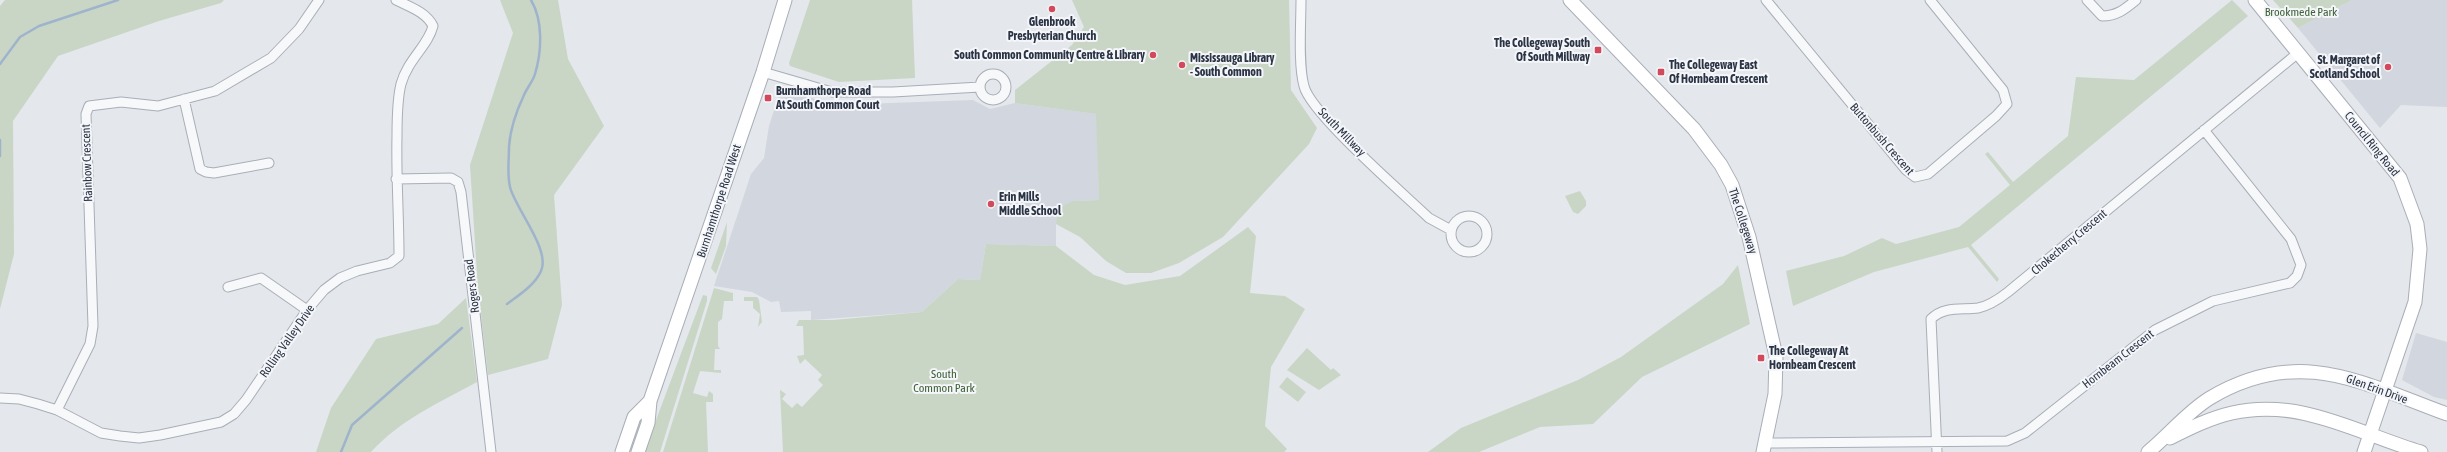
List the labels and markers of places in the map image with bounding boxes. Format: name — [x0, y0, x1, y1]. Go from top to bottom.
marker: Glenbrook Presbyterian Church — [1047, 4, 1057, 14]
place label: Glenbrook Presbyterian Church — [1008, 15, 1096, 43]
place label: The Collegeway South Of South Millway — [1494, 36, 1590, 64]
marker: The Collegeway South Of South Millway — [1593, 45, 1603, 55]
place label: South Common Community Centre & Library — [954, 48, 1145, 62]
marker: South Common Community Centre & Library — [1148, 50, 1158, 60]
place label: Mississauga Library - South Common — [1190, 51, 1275, 79]
place label: St. Margaret of Scotland School — [2310, 53, 2381, 81]
place label: The Collegeway East Of Hornbeam Crescent — [1669, 58, 1768, 86]
marker: Mississauga Library - South Common — [1177, 60, 1187, 70]
marker: St. Margaret of Scotland School — [2383, 62, 2393, 72]
marker: The Collegeway East Of Hornbeam Crescent — [1656, 67, 1666, 77]
place label: Burnhamthorpe Road At South Common Court — [775, 84, 880, 112]
marker: Burnhamthorpe Road At South Common Court — [763, 93, 773, 103]
place label: Erin Mills Middle School — [999, 190, 1062, 218]
marker: Erin Mills Middle School — [986, 199, 996, 209]
place label: The Collegeway At Hornbeam Crescent — [1769, 344, 1856, 372]
marker: The Collegeway At Hornbeam Crescent — [1756, 353, 1766, 363]

